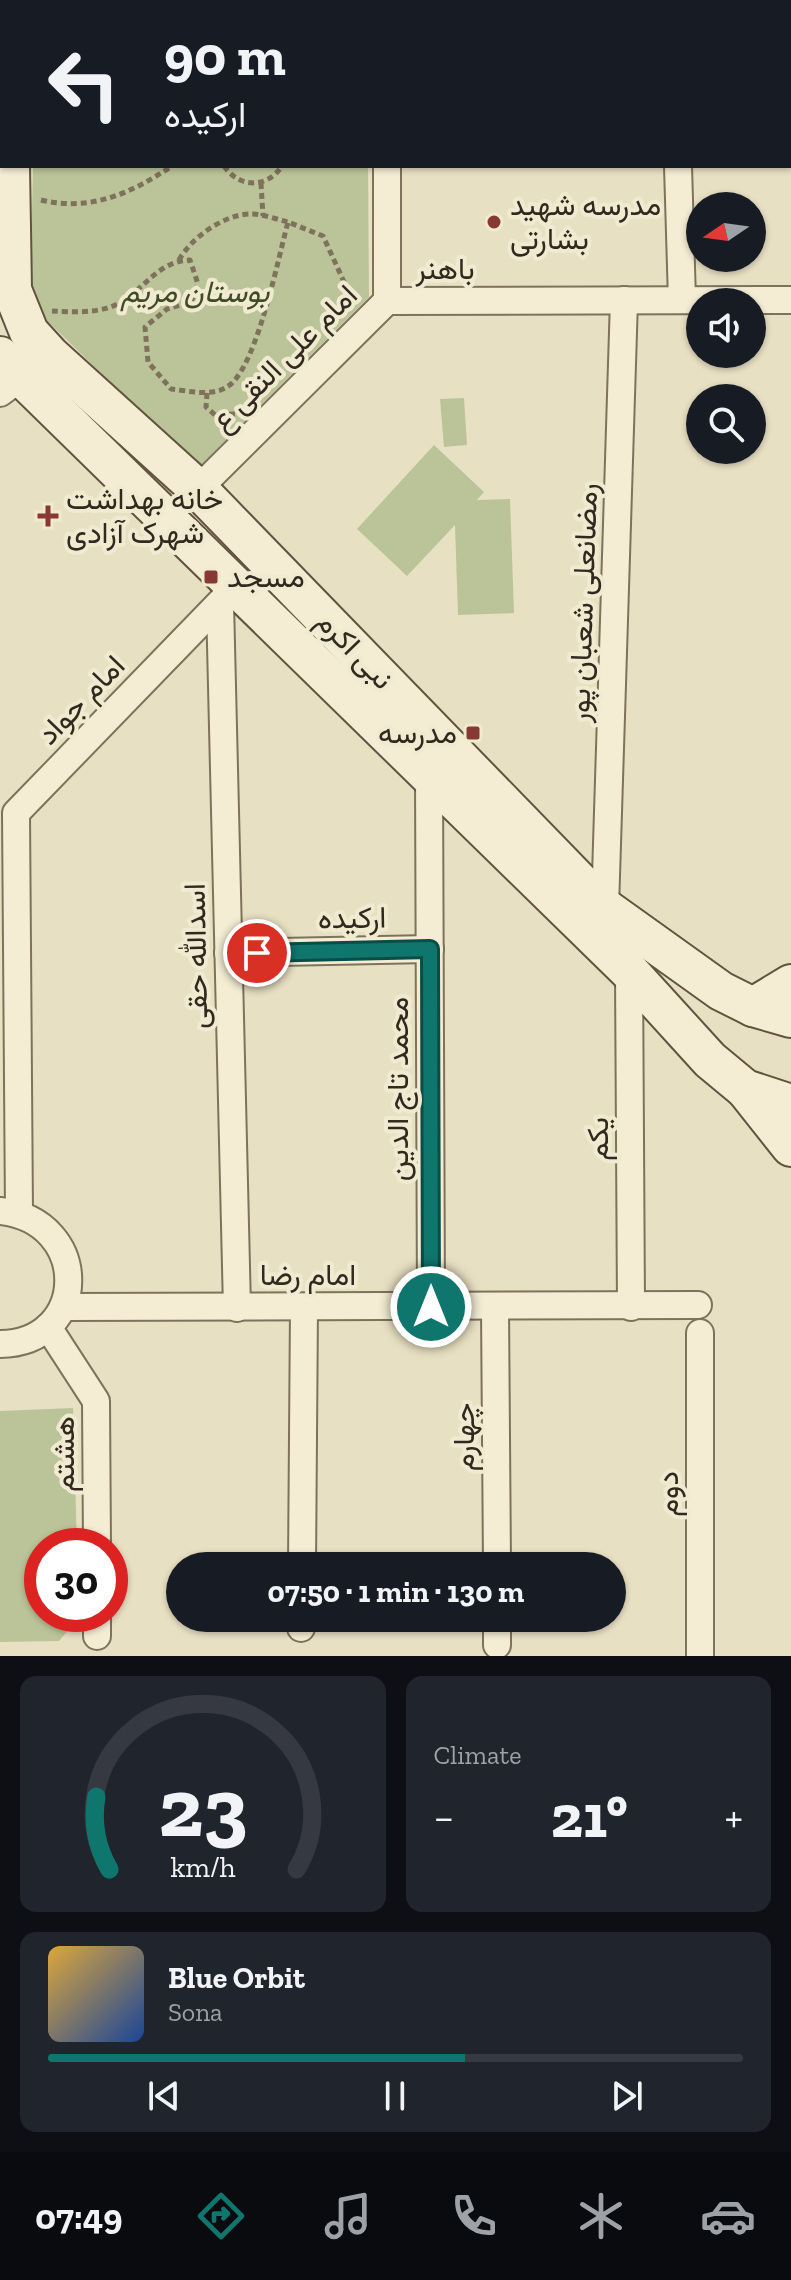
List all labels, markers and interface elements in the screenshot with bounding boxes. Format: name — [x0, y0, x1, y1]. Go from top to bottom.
text: 90 m — [164, 22, 286, 89]
icon: left — [32, 32, 136, 136]
text: ارکیده — [164, 93, 246, 136]
place label: مدرسه شهید بشارتی — [510, 187, 661, 257]
north arrow — [686, 192, 766, 272]
map controls — [686, 192, 766, 464]
marker: مدرسه شهید بشارتی — [485, 213, 503, 231]
street label: باهنر — [414, 251, 475, 287]
park label: بوستان مریم — [120, 274, 270, 312]
street label: امام علی النقی ع — [203, 277, 366, 440]
button: sound — [686, 288, 766, 368]
button: search — [686, 384, 766, 464]
place label: خانه بهداشت شهرک آزادی — [66, 481, 223, 551]
street label: رمضانعلی شعبان پور — [561, 483, 607, 725]
marker: خانه بهداشت شهرک آزادی — [37, 505, 59, 527]
place label: مسجد — [227, 559, 305, 595]
marker: مسجد — [202, 568, 220, 586]
street label: نبی اکرم — [308, 603, 401, 698]
street label: امام جواد — [30, 648, 133, 753]
place label: مدرسه — [378, 715, 457, 751]
marker: مدرسه — [464, 724, 482, 742]
street label: اسدالله حقی — [177, 883, 215, 1029]
street label: ارکیده — [317, 899, 387, 937]
pin — [223, 919, 291, 987]
icon: arrive — [235, 931, 279, 975]
street label: محمد تاج الدین — [380, 997, 418, 1181]
street label: یکم — [580, 1117, 617, 1161]
street label: امام رضا — [260, 1257, 356, 1294]
position arrow — [389, 1265, 473, 1349]
street label: چهارم — [446, 1403, 484, 1471]
street label: هشتم — [46, 1416, 83, 1492]
street label: دوم — [650, 1471, 687, 1517]
speed limit sign: 30 — [24, 1528, 128, 1632]
text: 07:50 · 1 min · 130 m — [268, 1574, 524, 1610]
text: Climate — [434, 1739, 521, 1771]
text: 23 — [158, 1757, 247, 1857]
text: 21° — [551, 1780, 628, 1852]
text: − — [434, 1790, 454, 1843]
text: + — [724, 1790, 743, 1843]
text: km/h — [170, 1850, 235, 1884]
text: Blue Orbit — [168, 1960, 305, 1996]
text: Sona — [168, 1996, 223, 2028]
icon: previous — [142, 2074, 186, 2118]
icon: pause — [373, 2074, 417, 2118]
icon: next — [605, 2074, 649, 2118]
icon: directions — [193, 2188, 249, 2244]
icon: music — [320, 2188, 376, 2244]
icon: phone — [446, 2188, 502, 2244]
icon: climate — [573, 2188, 629, 2244]
icon: car — [700, 2188, 756, 2244]
text: 07:49 — [35, 2195, 123, 2238]

